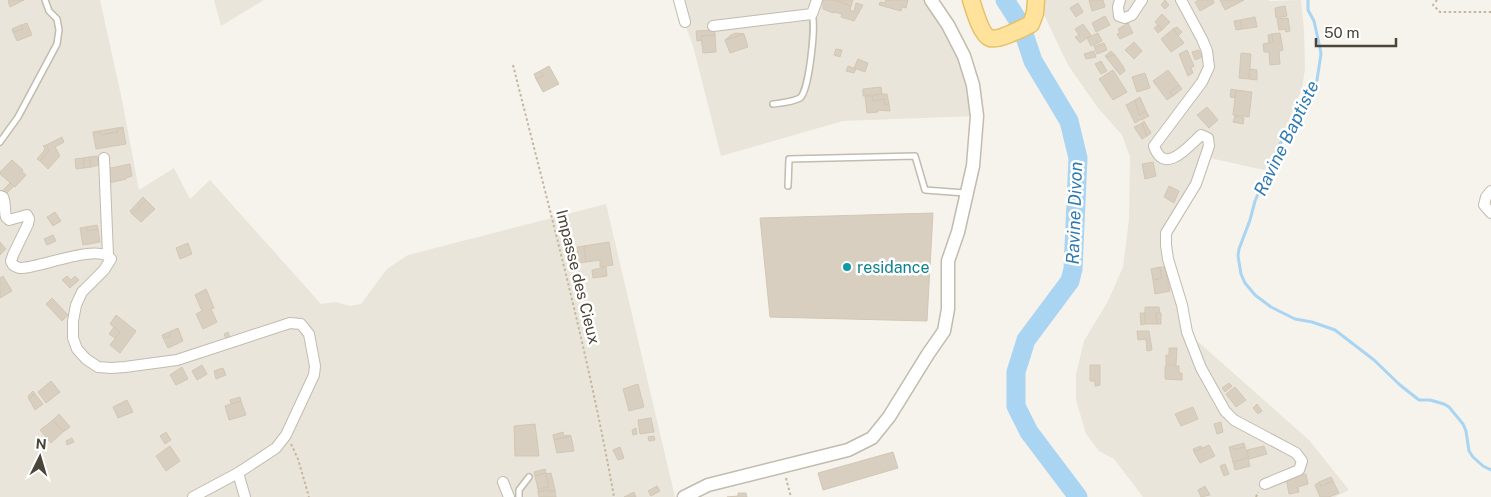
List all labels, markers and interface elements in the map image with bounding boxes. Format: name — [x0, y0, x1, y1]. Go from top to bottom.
scale bar — [1316, 15, 1396, 47]
text: 50 m — [1324, 24, 1359, 41]
water label: Ravine Baptiste — [1249, 77, 1323, 199]
water label: Ravine Divon — [1062, 161, 1086, 265]
street label: Impasse des Cieux — [552, 208, 604, 346]
place label: residance — [857, 258, 930, 277]
marker: residance — [841, 261, 853, 273]
north arrow — [15, 432, 65, 482]
text: N — [35, 436, 47, 452]

